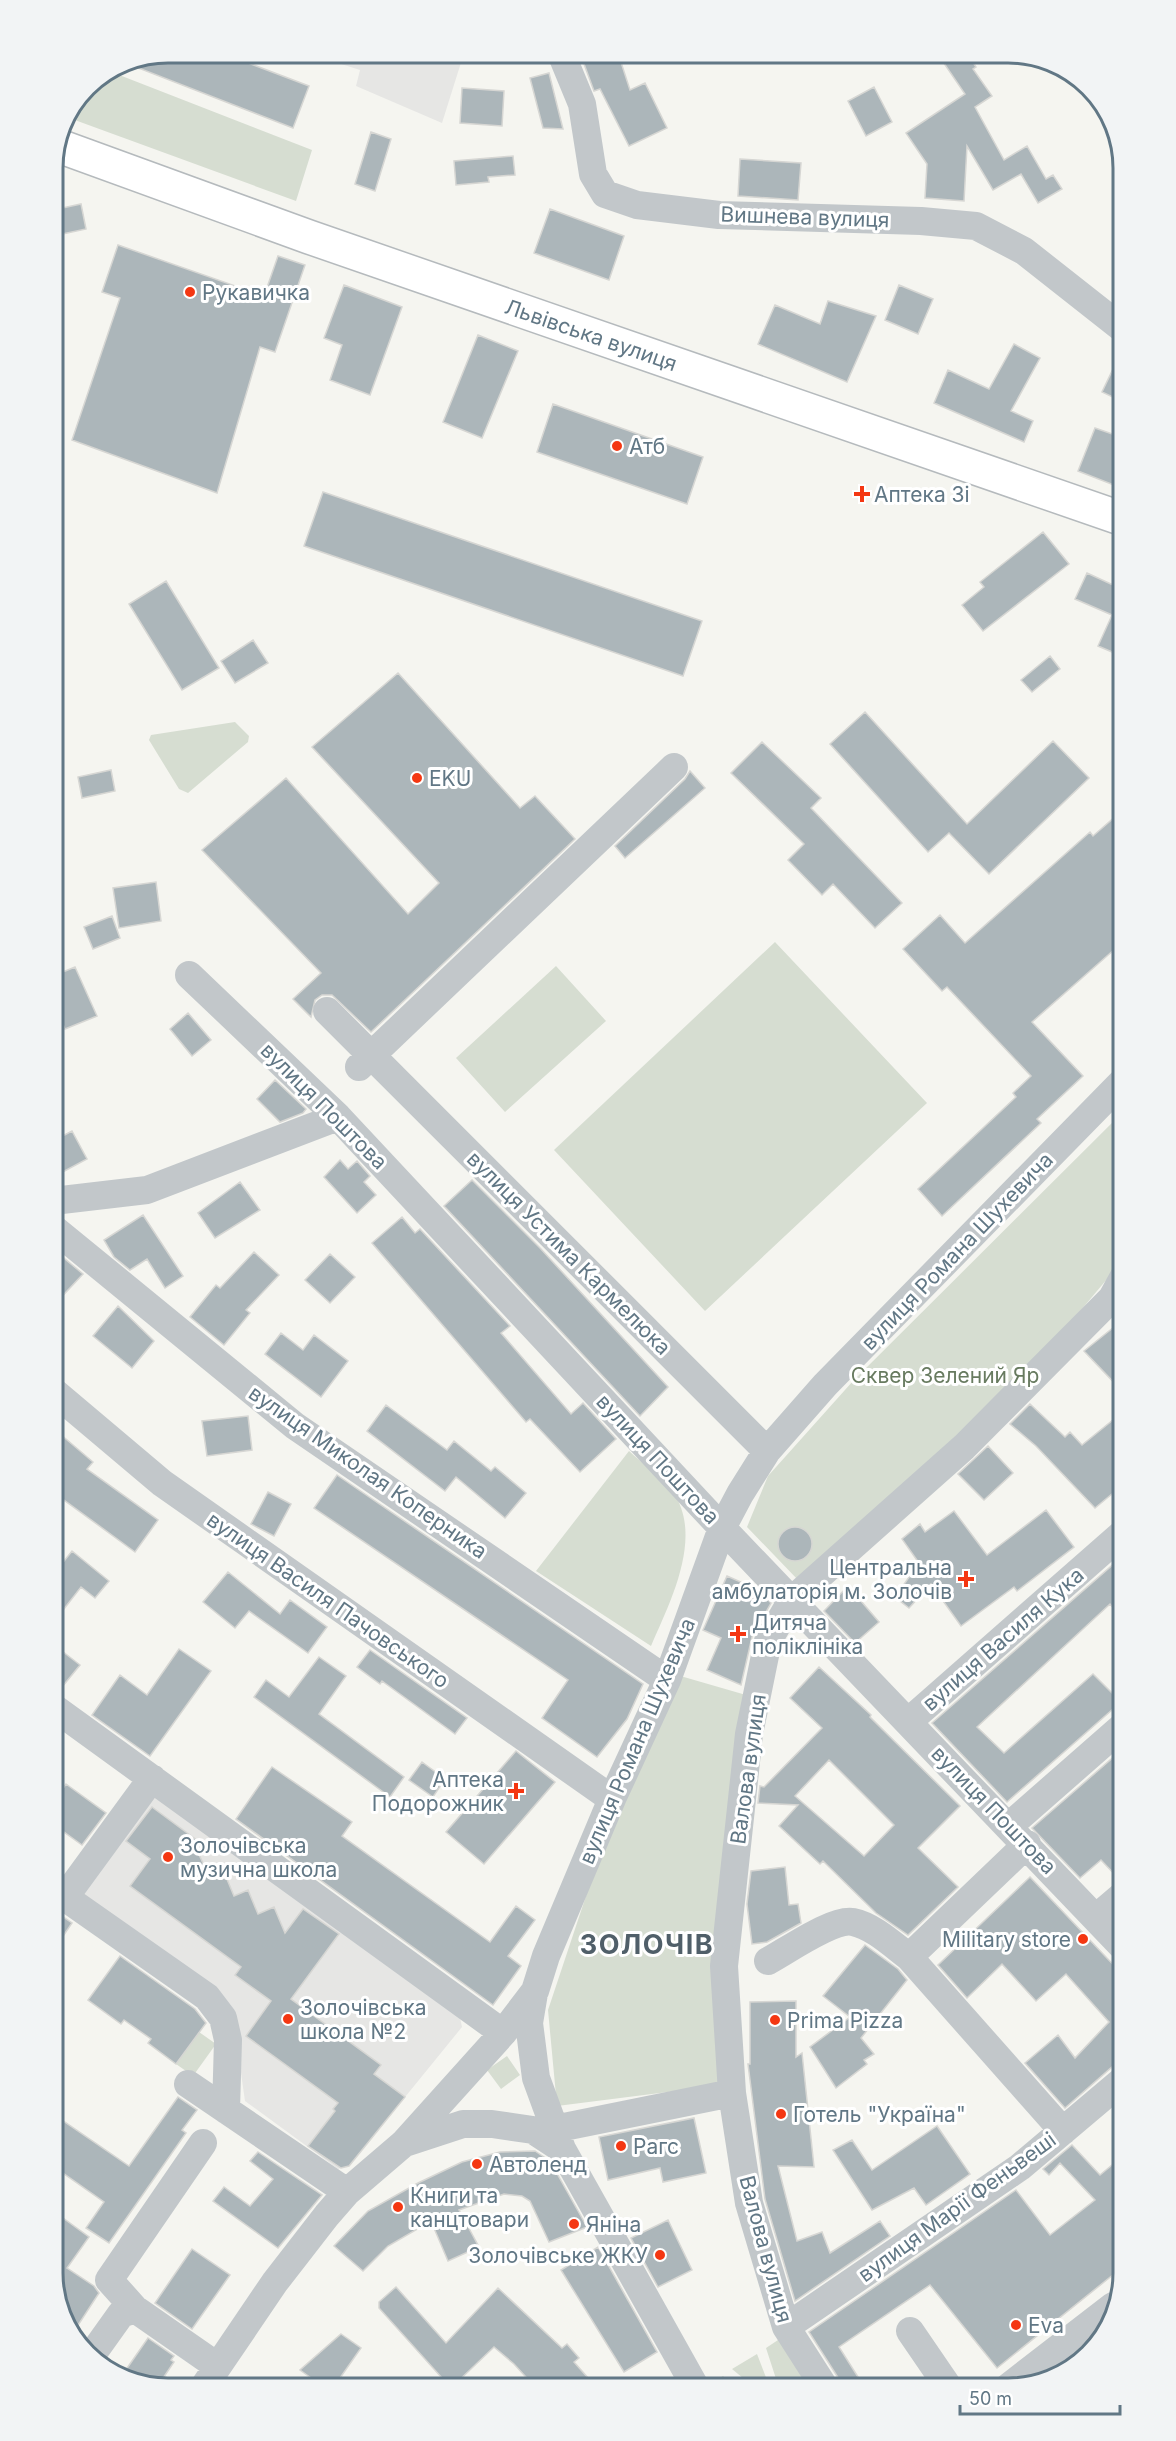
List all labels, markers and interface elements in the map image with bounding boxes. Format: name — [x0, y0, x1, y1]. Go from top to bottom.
street label: Вишнева вулиця — [720, 202, 890, 232]
place label: Рукавичка — [202, 280, 310, 305]
marker: Рукавичка — [183, 285, 197, 299]
street label: Львівська вулиця — [502, 294, 680, 376]
place label: Атб — [629, 434, 665, 459]
marker: Атб — [610, 439, 624, 453]
place label: Аптека 3і — [874, 482, 970, 507]
marker: Аптека 3і — [855, 487, 869, 501]
place label: EKU — [429, 766, 471, 791]
marker: EKU — [410, 771, 424, 785]
street label: вулиця Поштова — [256, 1038, 392, 1174]
street label: вулиця Устима Кармелюка — [462, 1146, 676, 1360]
street label: вулиця Романа Шухевича — [856, 1147, 1058, 1355]
park label: Сквер Зелений Яр — [851, 1363, 1039, 1388]
street label: вулиця Миколая Коперника — [244, 1380, 492, 1564]
street label: вулиця Поштова — [591, 1389, 725, 1529]
street label: вулиця Василя Пачовського — [202, 1507, 454, 1693]
place label: Центральна амбулаторія м. Золочів — [712, 1555, 952, 1604]
street label: вулиця Василя Кука — [917, 1562, 1089, 1716]
marker: Центральна амбулаторія м. Золочів — [957, 1570, 975, 1588]
place label: Дитяча поліклініка — [752, 1610, 863, 1659]
street label: вулиця Романа Шухевича — [574, 1614, 700, 1868]
marker: Дитяча поліклініка — [729, 1625, 747, 1643]
street label: Валова вулиця — [725, 1692, 771, 1846]
street label: вулиця Поштова — [926, 1741, 1062, 1879]
place label: Аптека Подорожник — [372, 1767, 505, 1816]
marker: Аптека Подорожник — [509, 1784, 523, 1798]
place label: Золочівська музична школа — [180, 1833, 337, 1882]
marker: Золочівська музична школа — [161, 1850, 175, 1864]
place label: Military store — [942, 1927, 1071, 1952]
district label: ЗОЛОЧІВ — [580, 1928, 714, 1961]
marker: Military store — [1076, 1932, 1090, 1946]
place label: Золочівська школа №2 — [300, 1995, 426, 2044]
place label: Prima Pizza — [787, 2008, 903, 2033]
marker: Золочівська школа №2 — [281, 2012, 295, 2026]
marker: Prima Pizza — [768, 2013, 782, 2027]
place label: Готель "Україна" — [793, 2102, 966, 2127]
marker: Готель "Україна" — [774, 2107, 788, 2121]
street label: вулиця Марії Феньвеші — [853, 2127, 1061, 2287]
place label: Рагс — [633, 2134, 679, 2159]
marker: Рагс — [614, 2139, 628, 2153]
place label: Автоленд — [489, 2152, 587, 2177]
marker: Автоленд — [470, 2157, 484, 2171]
street label: Валова вулиця — [734, 2173, 798, 2325]
place label: Книги та канцтовари — [410, 2183, 529, 2232]
marker: Книги та канцтовари — [391, 2200, 405, 2214]
place label: Яніна — [586, 2212, 641, 2237]
marker: Яніна — [567, 2217, 581, 2231]
place label: Золочівське ЖКУ — [468, 2243, 648, 2268]
marker: Золочівське ЖКУ — [653, 2248, 667, 2262]
place label: Eva — [1028, 2313, 1064, 2338]
marker: Eva — [1009, 2318, 1023, 2332]
scale bar — [960, 2378, 1120, 2416]
text: 50 m — [969, 2388, 1012, 2409]

